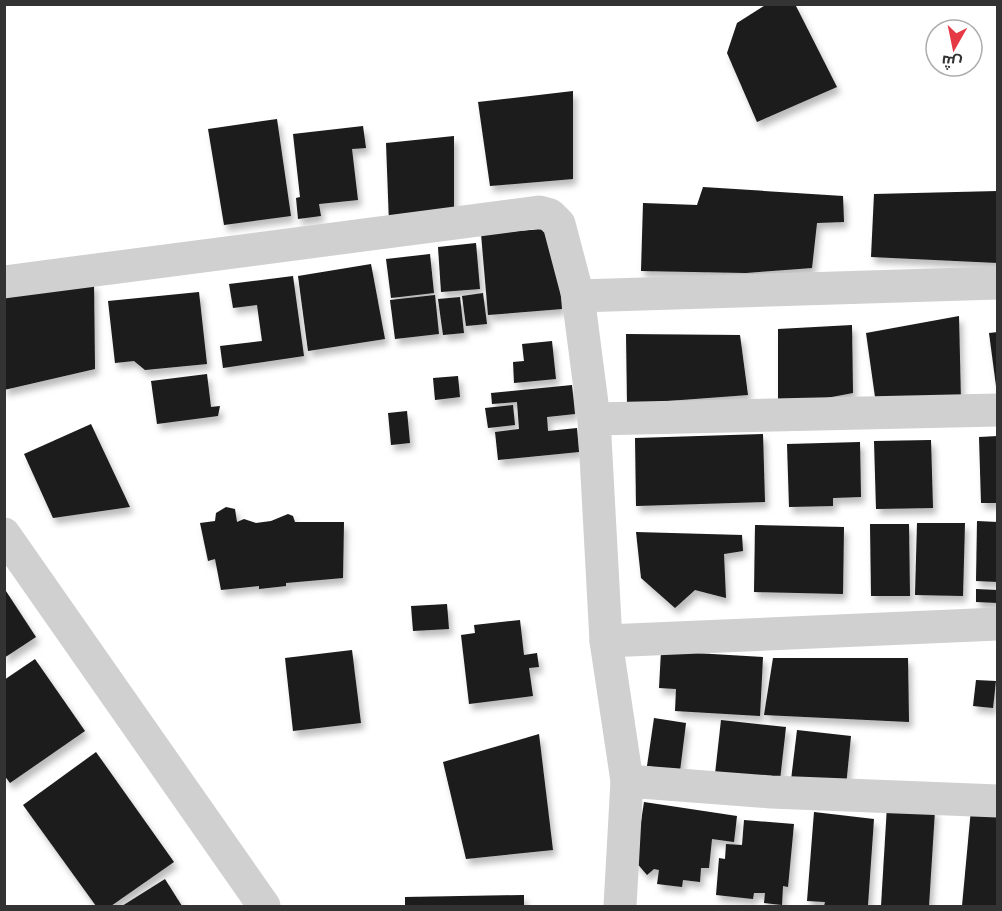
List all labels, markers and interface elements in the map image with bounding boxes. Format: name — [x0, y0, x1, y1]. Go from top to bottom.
north arrow — [924, 18, 984, 78]
text: ش — [940, 50, 964, 75]

